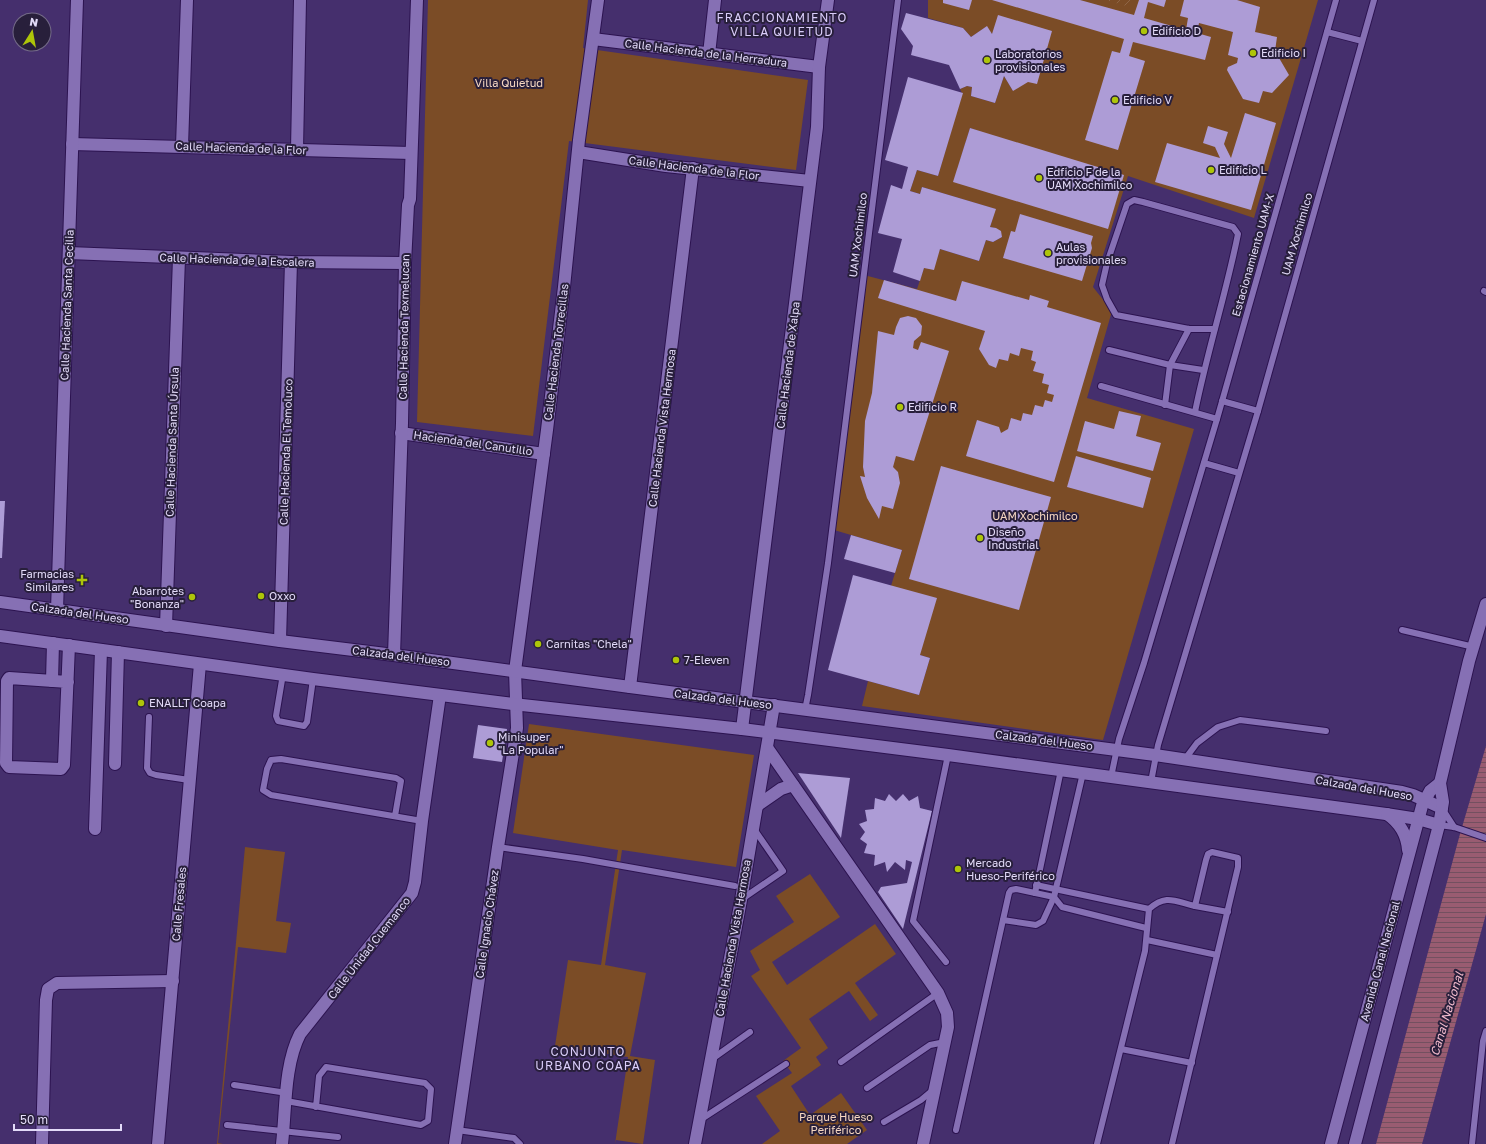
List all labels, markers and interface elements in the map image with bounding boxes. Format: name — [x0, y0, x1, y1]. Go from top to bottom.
district label: FRACCIONAMIENTO VILLA QUIETUD — [717, 10, 847, 39]
north arrow — [12, 12, 52, 52]
text: N — [29, 15, 39, 29]
place label: Edificio D — [1152, 24, 1202, 37]
marker: Edificio D — [1139, 26, 1149, 36]
street label: Calle Hacienda de la Herradura — [624, 36, 788, 69]
place label: Edificio I — [1261, 46, 1306, 59]
place label: Laboratorios provisionales — [995, 47, 1066, 73]
marker: Edificio I — [1248, 48, 1258, 58]
marker: Laboratorios provisionales — [982, 55, 992, 65]
park label: Villa Quietud — [475, 76, 543, 89]
place label: Edificio V — [1123, 93, 1173, 106]
marker: Edificio V — [1110, 95, 1120, 105]
street label: Calle Hacienda de la Flor — [175, 139, 308, 156]
street label: Calle Hacienda de la Flor — [628, 153, 761, 182]
place label: Edificio L — [1219, 163, 1268, 176]
place label: Edficio F de la UAM Xochimilco — [1047, 165, 1133, 191]
marker: Edificio L — [1206, 165, 1216, 175]
marker: Edficio F de la UAM Xochimilco — [1034, 173, 1044, 183]
street label: UAM Xochimilco — [846, 191, 869, 278]
street label: UAM Xochimilco — [1279, 191, 1315, 277]
street label: Estacionamiento UAM-X — [1229, 192, 1276, 318]
street label: Calle Hacienda Santa Cecilia — [57, 229, 76, 381]
place label: Aulas provisionales — [1056, 240, 1127, 266]
marker: Aulas provisionales — [1043, 248, 1053, 258]
street label: Calle Hacienda de la Escalera — [159, 250, 315, 269]
street label: Calle Hacienda Texmelucan — [396, 254, 411, 400]
street label: Calle Hacienda Torrecillas — [541, 283, 570, 421]
street label: Calle Hacienda de Xalpa — [773, 301, 802, 429]
street label: Calle Hacienda Vista Hermosa — [645, 348, 678, 508]
street label: Calle Hacienda Santa Úrsula — [162, 367, 181, 517]
street label: Calle Hacienda El Temoluco — [276, 378, 295, 525]
place label: Edificio R — [908, 400, 957, 413]
marker: Edificio R — [895, 402, 905, 412]
street label: Hacienda del Canutillo — [413, 428, 534, 457]
park label: UAM Xochimilco — [992, 509, 1078, 522]
place label: Diseño Industrial — [988, 525, 1039, 551]
marker: Diseño Industrial — [975, 533, 985, 543]
place label: Farmacias Similares — [20, 567, 74, 593]
marker: Farmacias Similares — [77, 575, 87, 585]
place label: Abarrotes "Bonanza" — [130, 584, 184, 610]
place label: Oxxo — [269, 589, 296, 602]
marker: Oxxo — [256, 591, 266, 601]
marker: Abarrotes "Bonanza" — [187, 592, 197, 602]
street label: Calzada del Hueso — [31, 599, 130, 626]
place label: Carnitas "Chela" — [546, 637, 632, 650]
marker: Carnitas "Chela" — [533, 639, 543, 649]
street label: Calzada del Hueso — [352, 643, 451, 668]
place label: 7-Eleven — [684, 653, 729, 666]
marker: 7-Eleven — [671, 655, 681, 665]
street label: Calzada del Hueso — [674, 686, 773, 711]
place label: ENALLT Coapa — [149, 696, 226, 709]
marker: ENALLT Coapa — [136, 698, 146, 708]
street label: Calzada del Hueso — [995, 727, 1094, 752]
place label: Minisuper "La Popular" — [498, 730, 564, 756]
marker: Minisuper "La Popular" — [485, 738, 495, 748]
street label: Calzada del Hueso — [1315, 773, 1414, 802]
place label: Mercado Hueso-Periférico — [966, 856, 1055, 882]
street label: Calle Hacienda Vista Hermosa — [712, 858, 753, 1017]
marker: Mercado Hueso-Periférico — [953, 864, 963, 874]
street label: Calle Fresales — [169, 866, 188, 942]
street label: Calle Ignacio Chávez — [472, 868, 501, 979]
street label: Calle Unidad Cuemanco — [325, 894, 413, 1001]
street label: Avenida Canal Nacional — [1357, 899, 1402, 1022]
water label: Canal Nacional — [1427, 969, 1467, 1058]
district label: CONJUNTO URBANO COAPA — [535, 1044, 641, 1073]
scale bar — [14, 1106, 121, 1132]
park label: Parque Hueso Periférico — [799, 1110, 873, 1136]
text: 50 m — [20, 1112, 48, 1127]

